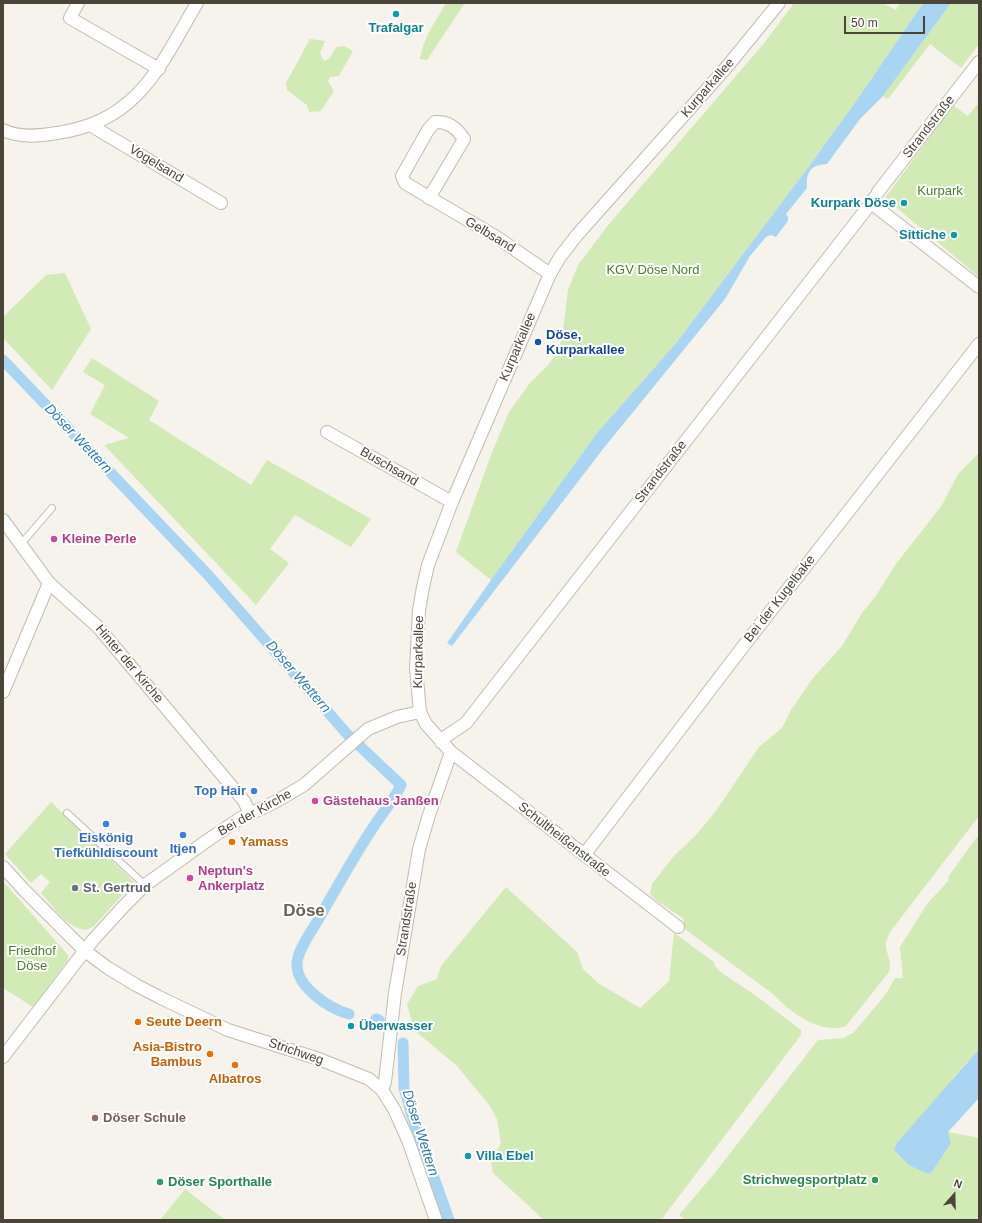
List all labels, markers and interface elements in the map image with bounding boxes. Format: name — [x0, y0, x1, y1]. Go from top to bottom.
scale bar — [846, 8, 927, 34]
marker: Trafalgar — [391, 9, 401, 19]
text: 50 m — [851, 16, 878, 30]
place label: Trafalgar — [369, 20, 423, 36]
street label: Kurparkallee — [678, 55, 738, 121]
street label: Strandstraße — [900, 93, 958, 161]
street label: Vogelsand — [126, 142, 186, 186]
park label: Kurpark — [917, 183, 963, 199]
place label: Kurpark Döse — [811, 195, 896, 211]
marker: Kurpark Döse — [899, 198, 909, 208]
street label: Gelbsand — [462, 214, 518, 256]
place label: Sittiche — [899, 227, 946, 243]
marker: Sittiche — [949, 230, 959, 240]
park label: KGV Döse Nord — [606, 262, 700, 278]
street label: Kurparkallee — [497, 310, 539, 384]
place label: Döse, Kurparkallee — [546, 327, 625, 358]
marker: Döse, Kurparkallee — [533, 337, 543, 347]
water label: Döser Wettern — [41, 401, 115, 477]
street label: Strandstraße — [632, 438, 690, 506]
street label: Buschsand — [357, 444, 421, 490]
place label: Kleine Perle — [62, 531, 136, 547]
marker: Kleine Perle — [49, 534, 59, 544]
street label: Bei der Kugelbake — [741, 552, 819, 646]
street label: Kurparkallee — [411, 615, 427, 689]
street label: Hinter der Kirche — [92, 622, 166, 706]
water label: Döser Wettern — [262, 638, 334, 716]
place label: Top Hair — [194, 783, 246, 799]
street label: Bei der Kirche — [216, 786, 294, 840]
marker: Top Hair — [249, 786, 259, 796]
place label: Gästehaus Janßen — [323, 793, 439, 809]
marker: Gästehaus Janßen — [310, 796, 320, 806]
street label: Schultheißenstraße — [515, 799, 613, 881]
marker: Eiskönig Tiefkühldiscount — [101, 819, 111, 829]
place label: Eiskönig Tiefkühldiscount — [54, 830, 158, 861]
marker: Itjen — [178, 830, 188, 840]
place label: Yamass — [240, 834, 288, 850]
marker: Yamass — [227, 837, 237, 847]
place label: Itjen — [170, 841, 196, 857]
place label: Neptun's Ankerplatz — [198, 863, 264, 894]
marker: Neptun's Ankerplatz — [185, 873, 195, 883]
place label: St. Gertrud — [83, 880, 151, 896]
street label: Strandstraße — [393, 881, 421, 957]
marker: St. Gertrud — [70, 883, 80, 893]
district label: Döse — [283, 901, 325, 921]
park label: Friedhof Döse — [8, 943, 56, 974]
place label: Seute Deern — [146, 1014, 222, 1030]
marker: Seute Deern — [133, 1017, 143, 1027]
place label: Überwasser — [359, 1018, 433, 1034]
marker: Überwasser — [346, 1021, 356, 1031]
street label: Strichweg — [266, 1035, 326, 1069]
place label: Asia-Bistro Bambus — [133, 1039, 202, 1070]
marker: Asia-Bistro Bambus — [205, 1049, 215, 1059]
marker: Albatros — [230, 1060, 240, 1070]
place label: Albatros — [209, 1071, 261, 1087]
water label: Döser Wettern — [398, 1088, 442, 1178]
place label: Döser Schule — [103, 1110, 186, 1126]
marker: Döser Schule — [90, 1113, 100, 1123]
place label: Villa Ebel — [476, 1148, 534, 1164]
marker: Villa Ebel — [463, 1151, 473, 1161]
place label: Strichwegsportplatz — [743, 1172, 867, 1188]
place label: Döser Sporthalle — [168, 1174, 272, 1190]
marker: Strichwegsportplatz — [870, 1175, 880, 1185]
north arrow — [934, 1175, 974, 1215]
marker: Döser Sporthalle — [155, 1177, 165, 1187]
text: N — [952, 1177, 964, 1191]

